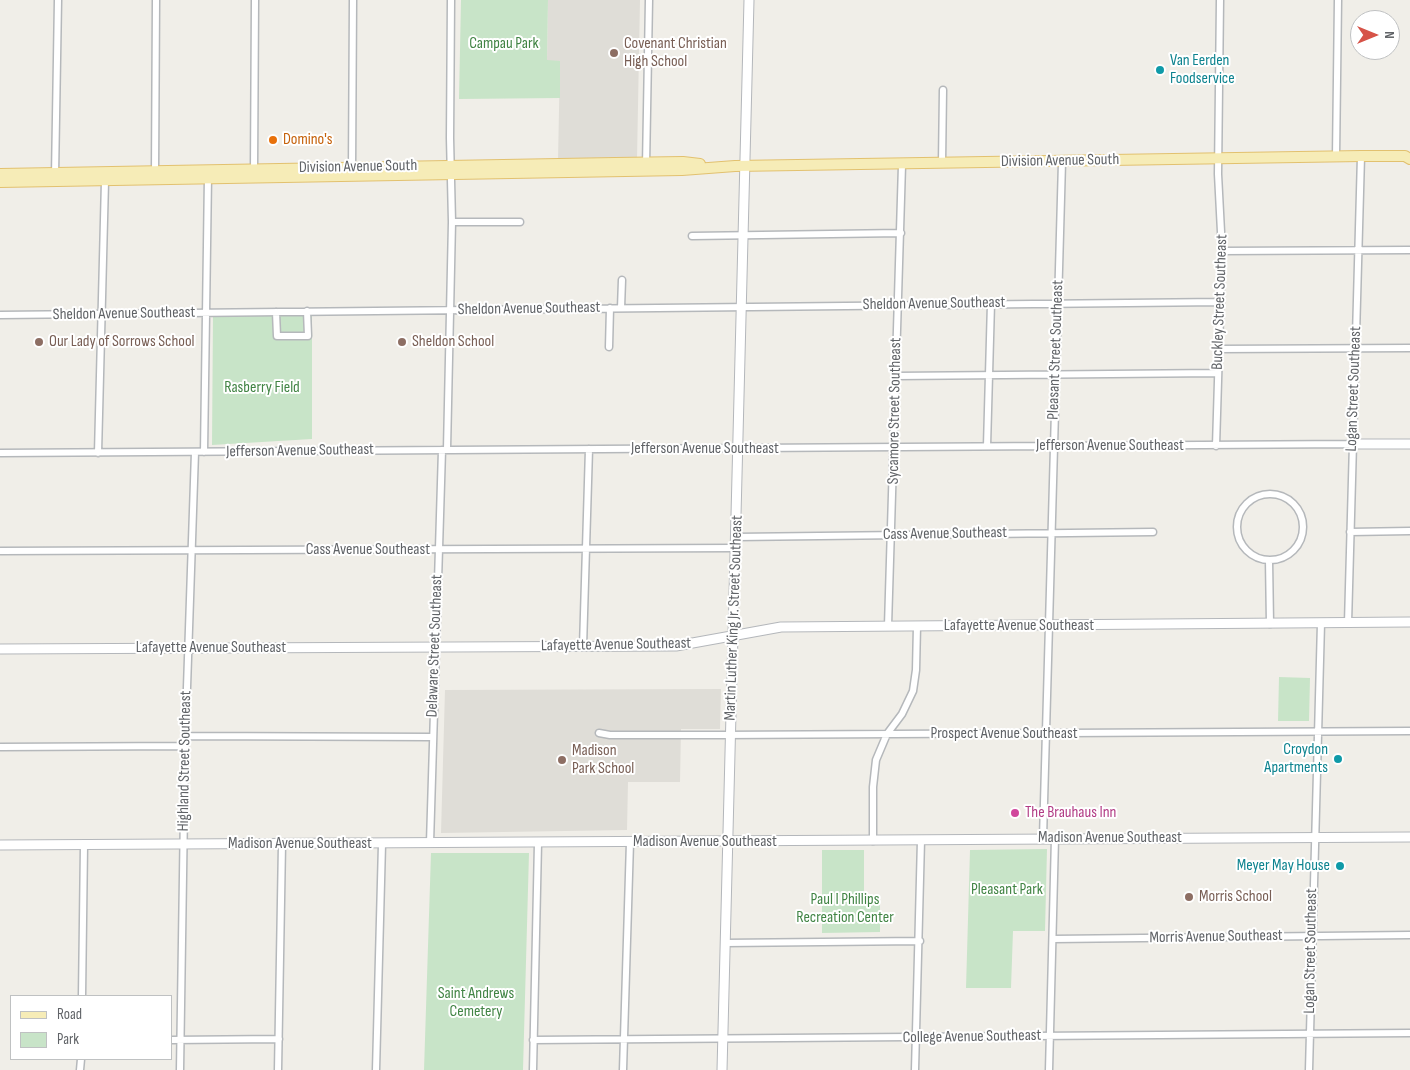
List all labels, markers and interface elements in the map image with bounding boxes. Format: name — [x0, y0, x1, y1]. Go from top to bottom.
north arrow — [1350, 10, 1400, 60]
text: N — [1381, 31, 1398, 39]
park label: Campau Park — [469, 34, 539, 54]
place label: Covenant Christian High School — [624, 34, 727, 72]
marker: Covenant Christian High School — [608, 47, 620, 59]
place label: Van Eerden Foodservice — [1170, 51, 1235, 89]
marker: Van Eerden Foodservice — [1154, 64, 1166, 76]
place label: Domino's — [283, 130, 333, 150]
marker: Domino's — [267, 134, 279, 146]
street label: Division Avenue South — [1001, 150, 1119, 172]
street label: Division Avenue South — [299, 156, 417, 178]
street label: Buckley Street Southeast — [1208, 234, 1232, 370]
street label: Pleasant Street Southeast — [1044, 280, 1068, 420]
street label: Sheldon Avenue Southeast — [863, 293, 1005, 315]
street label: Sheldon Avenue Southeast — [458, 298, 600, 320]
street label: Sheldon Avenue Southeast — [53, 303, 195, 325]
street label: Logan Street Southeast — [1342, 326, 1366, 452]
place label: Our Lady of Sorrows School — [49, 332, 195, 352]
place label: Sheldon School — [412, 332, 494, 352]
marker: Our Lady of Sorrows School — [33, 336, 45, 348]
marker: Sheldon School — [396, 336, 408, 348]
street label: Sycamore Street Southeast — [884, 337, 906, 485]
park label: Rasberry Field — [224, 378, 300, 398]
street label: Jefferson Avenue Southeast — [1036, 436, 1184, 456]
street label: Jefferson Avenue Southeast — [631, 439, 779, 459]
street label: Jefferson Avenue Southeast — [226, 440, 374, 462]
street label: Martin Luther King Jr. Street Southeast — [721, 515, 747, 721]
street label: Cass Avenue Southeast — [883, 523, 1007, 545]
street label: Cass Avenue Southeast — [306, 540, 430, 560]
street label: Delaware Street Southeast — [423, 574, 447, 718]
street label: Lafayette Avenue Southeast — [944, 616, 1094, 636]
street label: Lafayette Avenue Southeast — [541, 634, 691, 656]
street label: Lafayette Avenue Southeast — [136, 638, 286, 658]
street label: Highland Street Southeast — [174, 690, 196, 832]
street label: Prospect Avenue Southeast — [930, 724, 1078, 744]
place label: Croydon Apartments — [1264, 740, 1328, 778]
place label: Madison Park School — [572, 741, 634, 779]
marker: Croydon Apartments — [1332, 753, 1344, 765]
marker: Madison Park School — [556, 754, 568, 766]
place label: The Brauhaus Inn — [1025, 803, 1116, 823]
marker: The Brauhaus Inn — [1009, 807, 1021, 819]
street label: Madison Avenue Southeast — [1038, 828, 1182, 848]
street label: Madison Avenue Southeast — [633, 832, 777, 852]
street label: Madison Avenue Southeast — [228, 834, 372, 854]
place label: Meyer May House — [1237, 856, 1330, 876]
marker: Meyer May House — [1334, 860, 1346, 872]
park label: Pleasant Park — [971, 880, 1043, 900]
place label: Morris School — [1199, 887, 1272, 907]
street label: Logan Street Southeast — [1300, 888, 1322, 1014]
park label: Paul I Phillips Recreation Center — [796, 890, 894, 928]
marker: Morris School — [1183, 891, 1195, 903]
street label: Morris Avenue Southeast — [1149, 926, 1283, 948]
park label: Saint Andrews Cemetery — [438, 984, 514, 1022]
legend — [10, 995, 172, 1060]
text: Road — [57, 1005, 82, 1024]
street label: College Avenue Southeast — [902, 1026, 1042, 1048]
text: Park — [57, 1030, 79, 1049]

